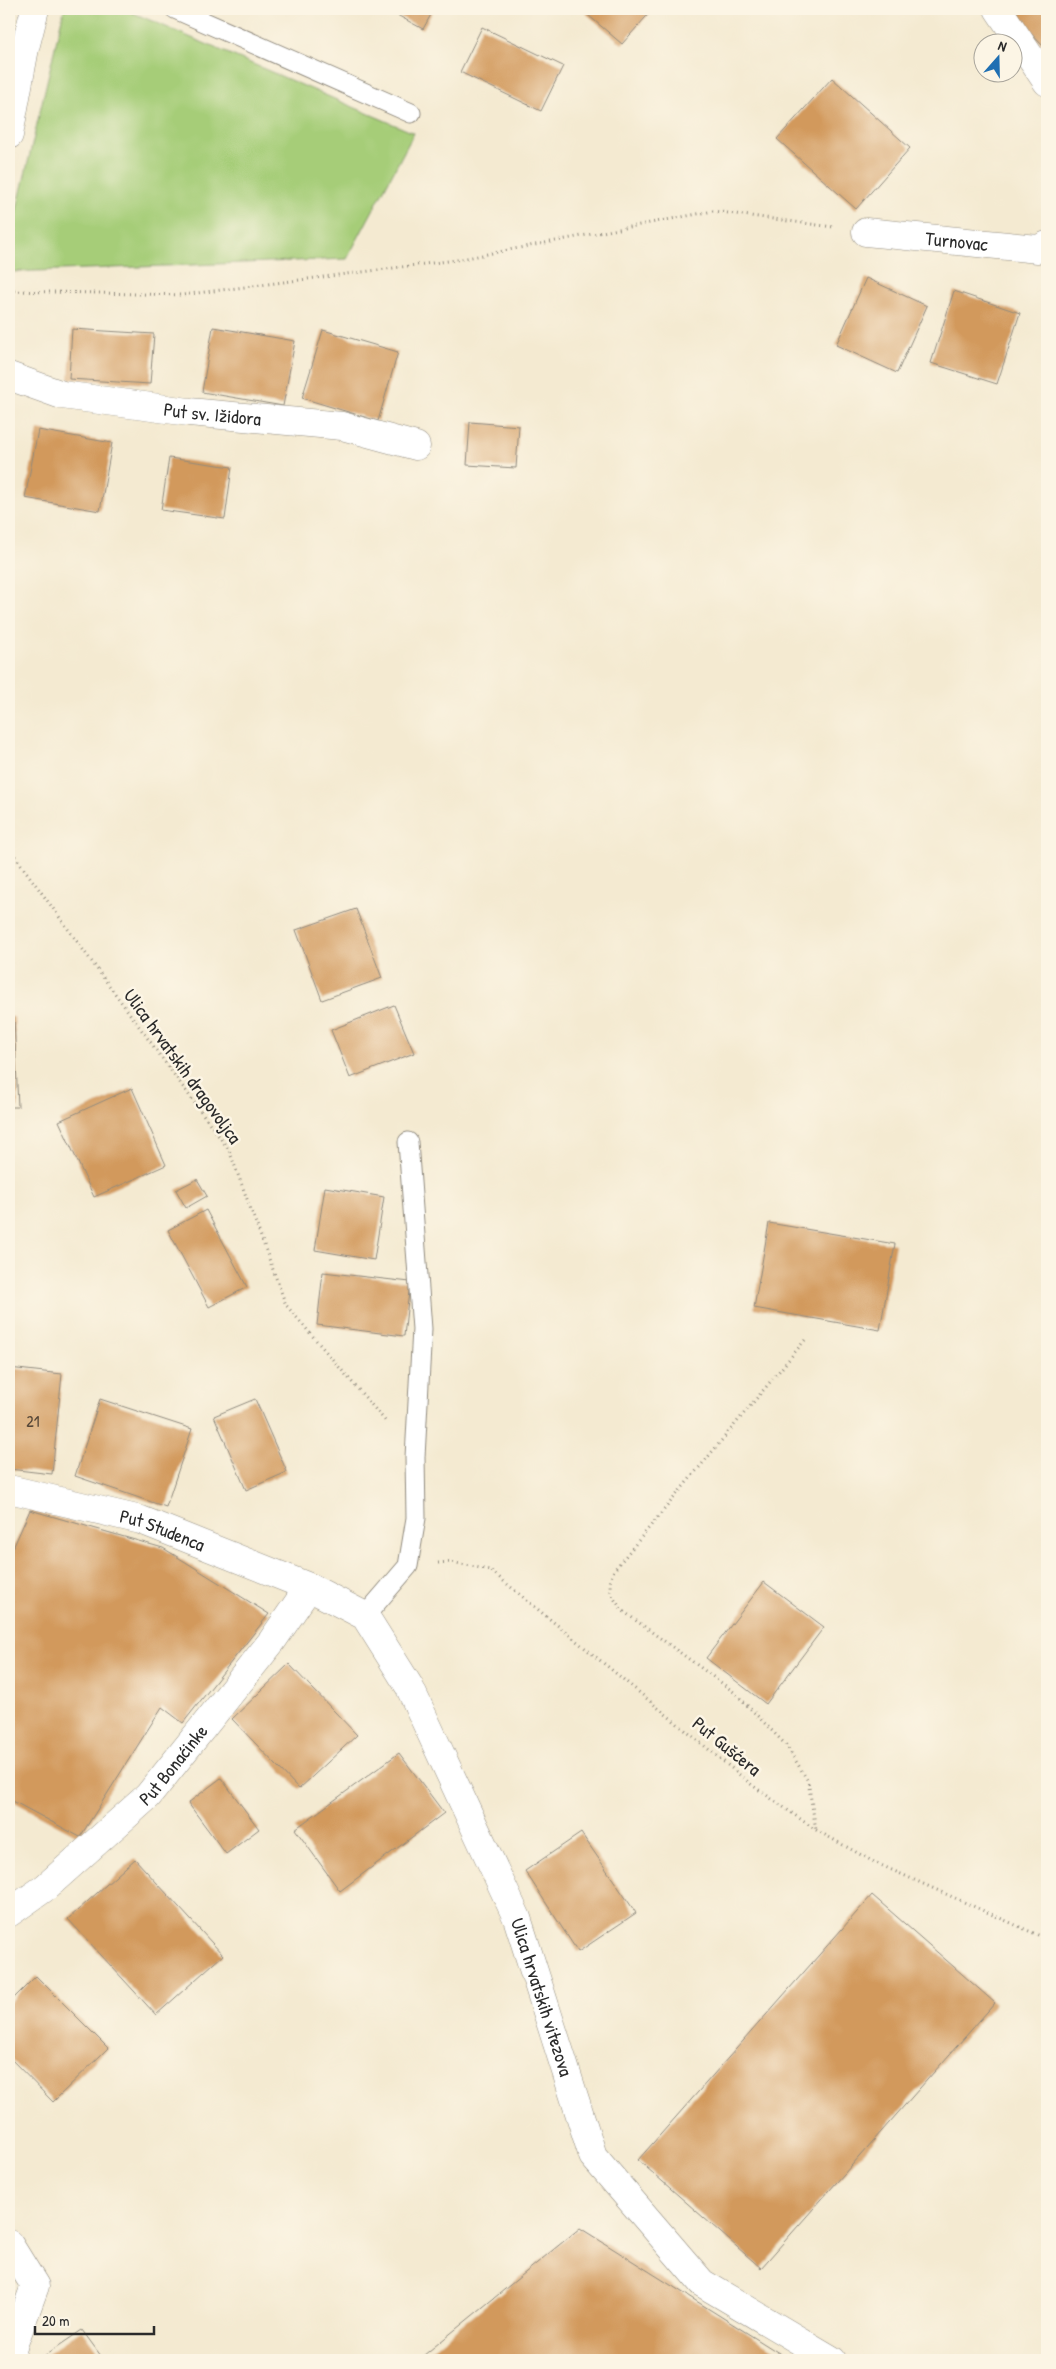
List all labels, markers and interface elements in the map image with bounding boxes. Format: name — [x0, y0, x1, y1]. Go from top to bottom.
north arrow — [974, 32, 1024, 82]
text: N — [996, 35, 1010, 56]
street label: Turnovac — [924, 225, 990, 257]
street label: Put sv. Ižidora — [162, 396, 263, 432]
street label: Ulica hrvatskih dragovoljca — [118, 983, 248, 1149]
house number: 21 — [26, 1410, 40, 1432]
street label: Put Studenca — [118, 1503, 209, 1557]
street label: Put Gušćera — [687, 1710, 767, 1782]
street label: Put Bonaćinke — [133, 1718, 214, 1811]
street label: Ulica hrvatskih vitezova — [505, 1915, 580, 2080]
scale bar — [35, 2304, 154, 2336]
text: 20 m — [42, 2310, 69, 2331]

